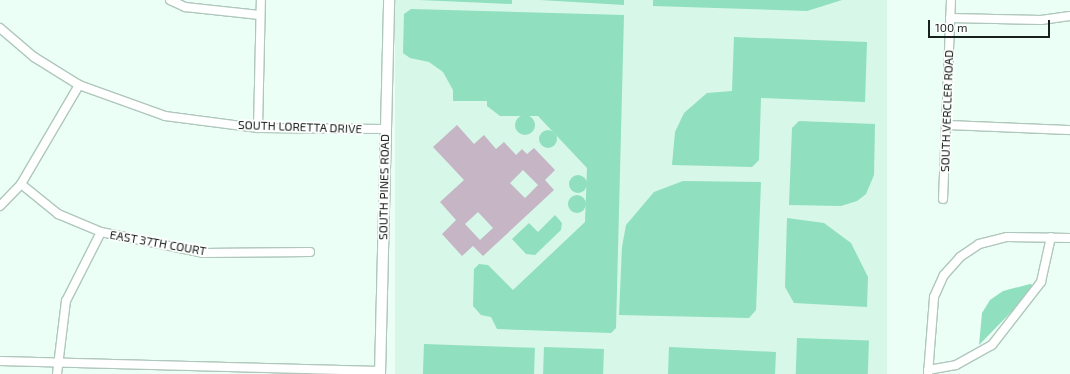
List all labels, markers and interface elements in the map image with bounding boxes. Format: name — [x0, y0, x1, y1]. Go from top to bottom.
scale bar — [930, 12, 1052, 38]
text: 100 m — [935, 20, 967, 34]
street label: SOUTH VERCLER ROAD — [938, 50, 956, 172]
street label: SOUTH LORETTA DRIVE — [238, 118, 362, 136]
street label: SOUTH PINES ROAD — [376, 134, 392, 240]
street label: EAST 37TH COURT — [108, 227, 208, 259]

